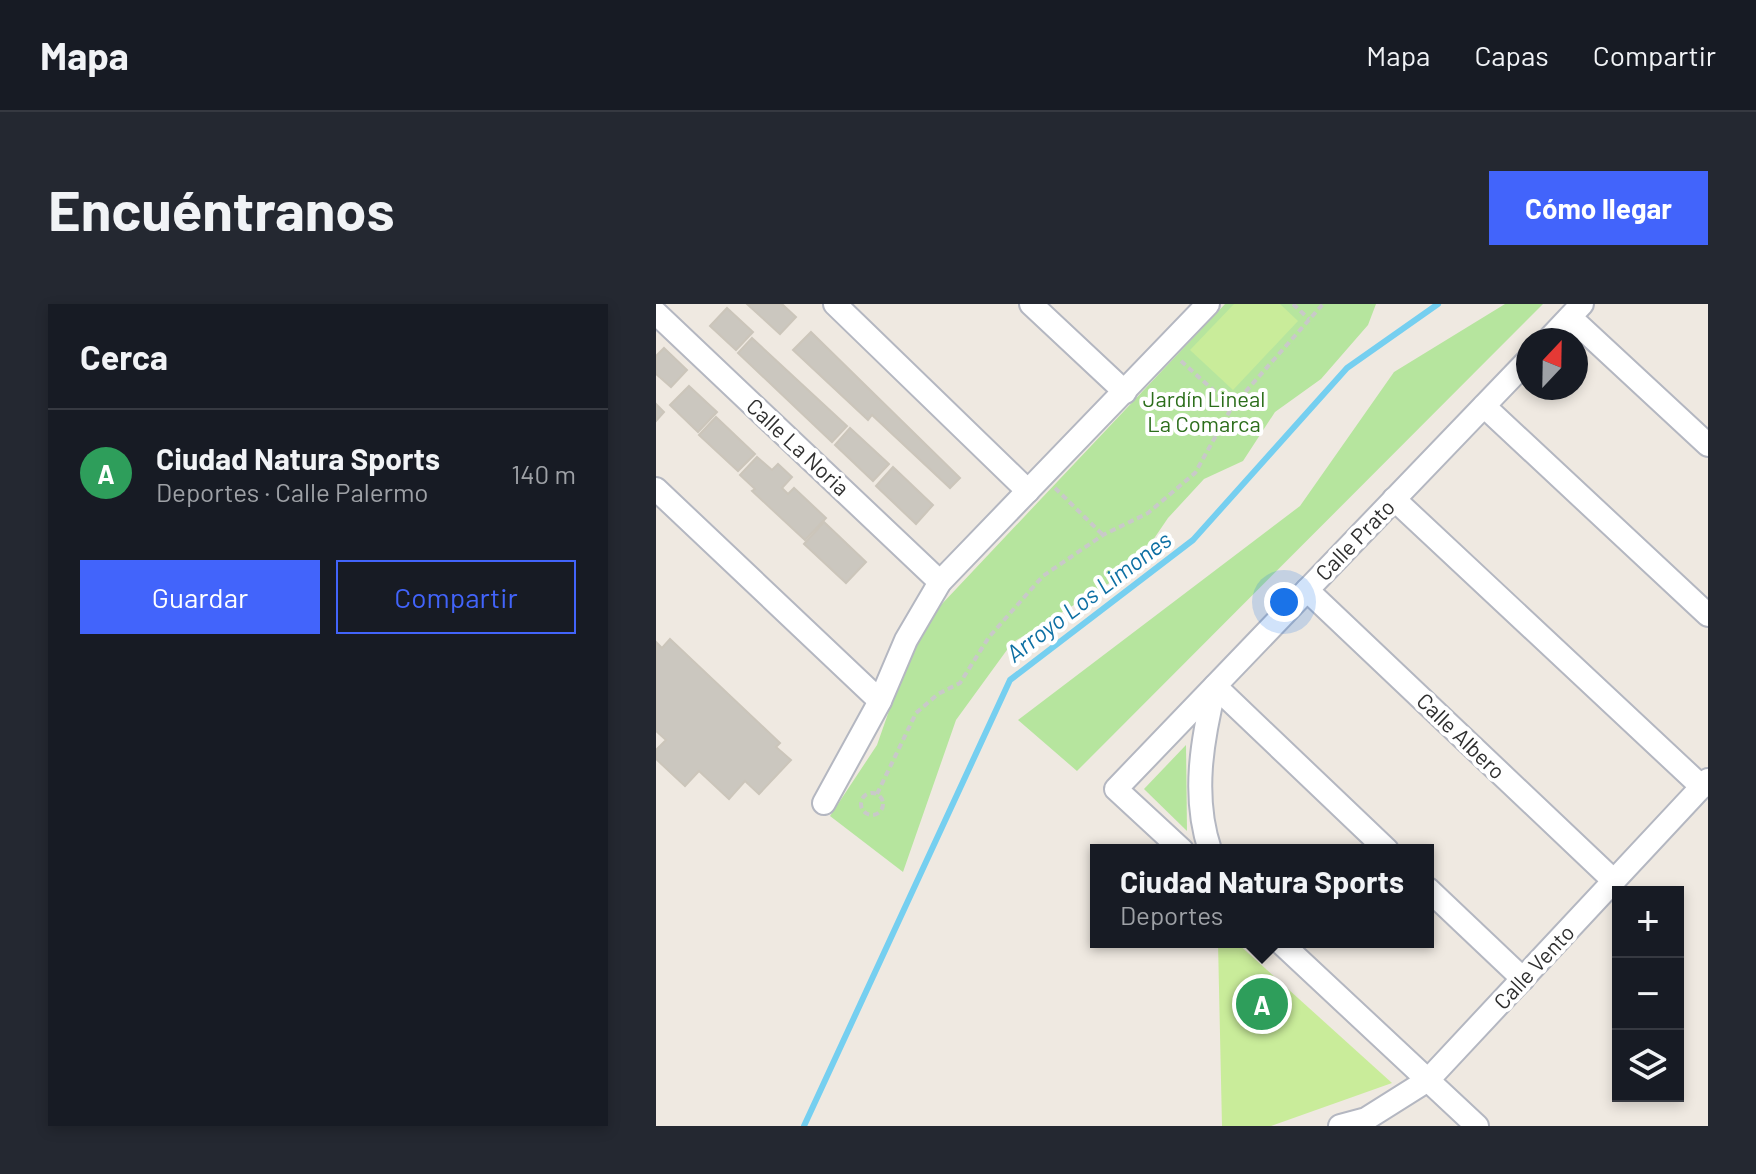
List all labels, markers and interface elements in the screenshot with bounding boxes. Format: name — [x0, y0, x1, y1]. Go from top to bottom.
text: Mapa — [40, 32, 129, 78]
text: Mapa — [1366, 38, 1430, 72]
text: Capas — [1474, 38, 1549, 72]
text: Compartir — [1593, 38, 1716, 72]
button: Cómo llegar — [1489, 171, 1708, 245]
text: Encuéntranos — [48, 175, 395, 242]
north arrow — [1516, 328, 1588, 400]
text: Cerca — [80, 336, 168, 377]
park label: Jardín Lineal La Comarca — [1143, 385, 1265, 436]
street label: Calle La Noria — [742, 392, 855, 500]
text: Ciudad Natura Sports — [156, 440, 440, 476]
text: A — [97, 458, 115, 489]
text: 140 m — [511, 458, 576, 489]
text: Deportes · Calle Palermo — [156, 476, 428, 507]
street label: Calle Prato — [1309, 493, 1399, 585]
water label: Arroyo Los Limones — [1000, 524, 1176, 667]
button: Guardar — [80, 560, 320, 634]
button: Compartir — [336, 560, 576, 634]
your location — [1264, 582, 1304, 622]
street label: Calle Albero — [1412, 687, 1511, 784]
popup — [1090, 844, 1434, 948]
text: Ciudad Natura Sports — [1120, 863, 1404, 899]
map controls — [1612, 886, 1684, 1102]
button: + — [1612, 886, 1684, 958]
text: Deportes — [1120, 899, 1223, 930]
street label: Calle Vento — [1488, 919, 1579, 1014]
button: − — [1612, 958, 1684, 1030]
pin: A — [1236, 974, 1288, 1034]
button: layers — [1612, 1030, 1684, 1102]

